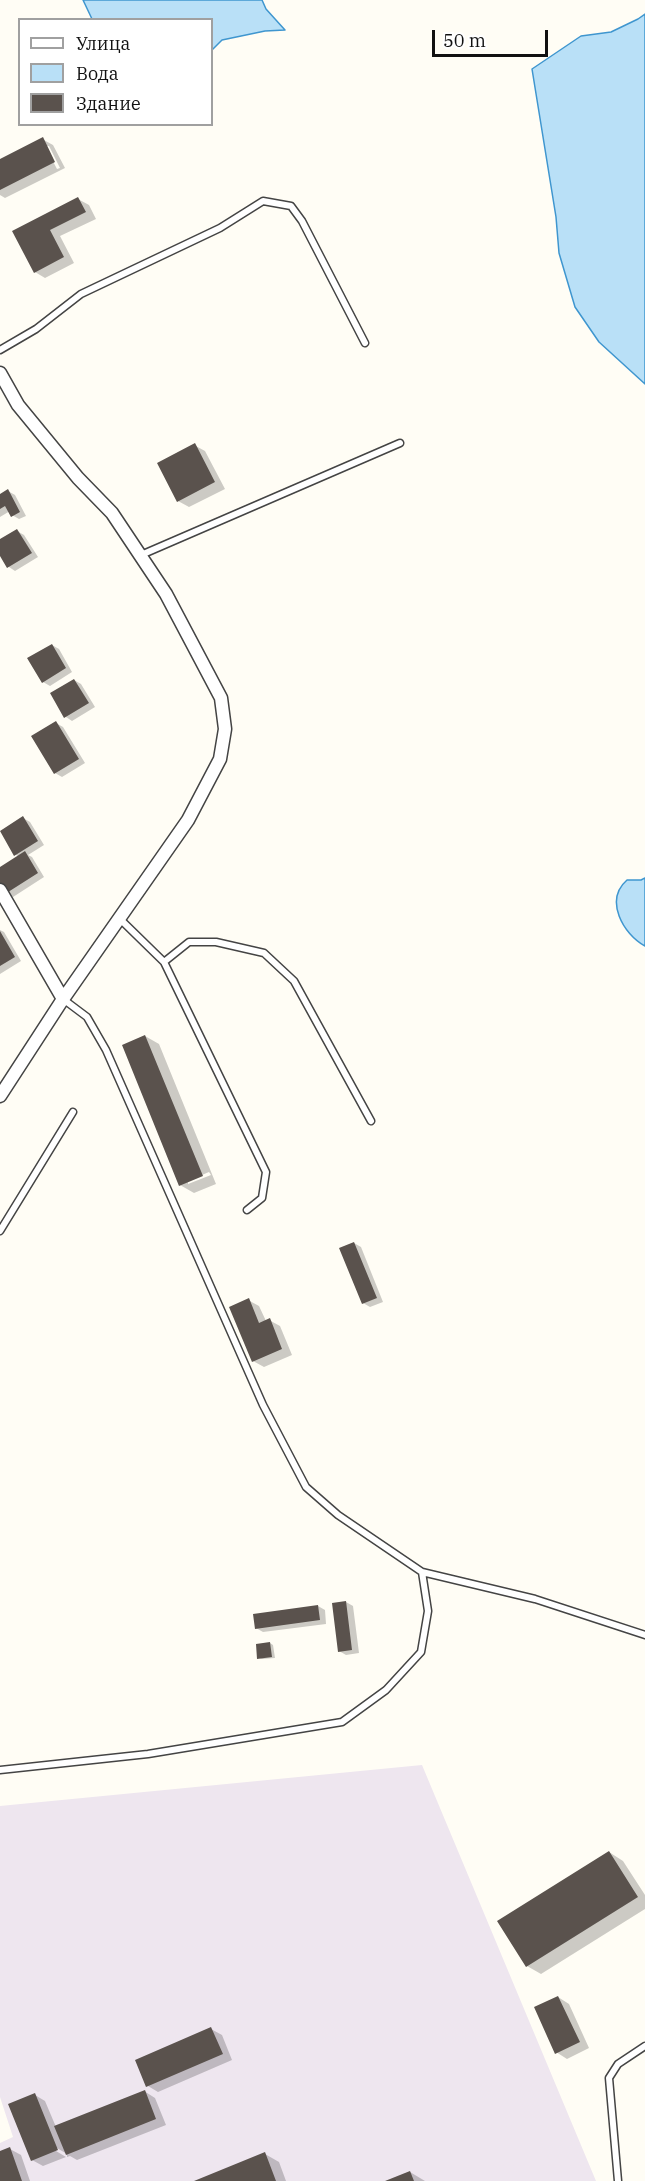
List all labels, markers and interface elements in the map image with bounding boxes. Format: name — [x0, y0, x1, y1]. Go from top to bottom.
legend — [18, 18, 213, 126]
scale bar — [435, 18, 550, 56]
text: 50 m — [443, 29, 486, 52]
text: Улица — [76, 32, 130, 55]
text: Вода — [76, 62, 119, 85]
text: Здание — [76, 92, 141, 115]

